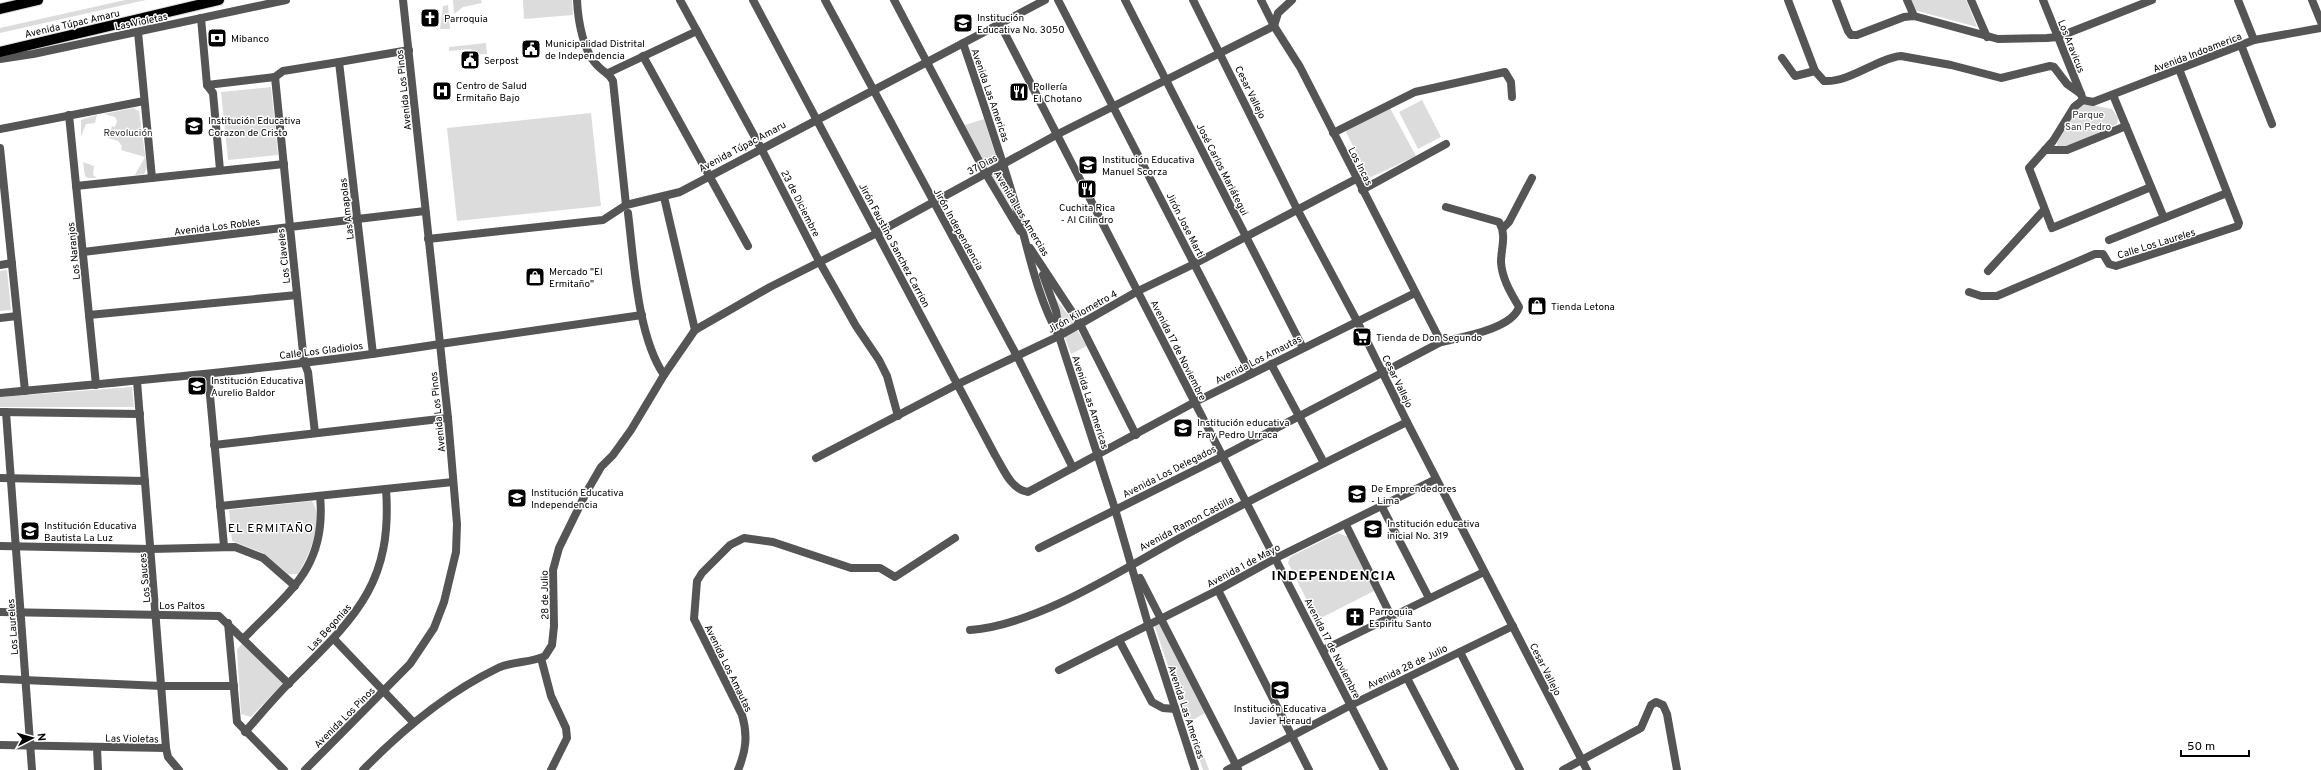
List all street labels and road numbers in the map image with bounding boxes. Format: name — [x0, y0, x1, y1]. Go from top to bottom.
street label: Avenida Túpac Amaru — [24, 7, 121, 42]
street label: Las Violetas — [114, 10, 169, 34]
street label: Los Aravicus — [2054, 18, 2087, 75]
street label: Avenida Indoamerica — [2151, 30, 2244, 76]
street label: Avenida Las Americas — [968, 47, 1012, 144]
street label: Avenida Los Pinos — [394, 49, 415, 131]
street label: Cesar Vallejo — [1231, 64, 1268, 122]
street label: Avenida Túpac Amaru — [697, 119, 789, 176]
street label: José Carlos Mariátegui — [1193, 121, 1251, 218]
street label: Los Incas — [1344, 145, 1375, 188]
street label: 37 Dias — [965, 152, 1000, 179]
street label: 23 de Diciembre — [777, 168, 822, 239]
street label: Avenida Las Amercias — [990, 169, 1052, 259]
street label: Las Amapolas — [337, 177, 358, 240]
street label: Jirón Faustino Sanchez Carrion — [855, 181, 932, 310]
street label: Jirón Independencia — [930, 186, 986, 273]
street label: Jirón Jose Marti — [1163, 191, 1207, 261]
street label: Avenida Los Robles — [173, 216, 261, 239]
street label: Los Naranjos — [65, 221, 84, 280]
street label: Calle Los Laureles — [2116, 226, 2197, 262]
street label: Los Claveles — [275, 227, 294, 284]
street label: Jirón Kilometro 4 — [1046, 288, 1120, 337]
street label: Avenida 17 de Noviembre — [1147, 298, 1209, 403]
street label: Avenida Los Amautas — [1213, 333, 1305, 388]
street label: Calle Los Gladiolos — [279, 340, 364, 363]
street label: Cesar Vallejo — [1378, 353, 1415, 411]
street label: Avenida Las Americas — [1068, 354, 1111, 451]
street label: Avenida Los Pinos — [428, 371, 449, 453]
street label: Avenida Los Delegados — [1121, 443, 1219, 502]
street label: Avenida Ramon Castilla — [1137, 494, 1236, 555]
street label: Avenida 1 de Mayo — [1205, 541, 1283, 591]
street label: Los Sauces — [137, 552, 154, 603]
street label: 28 de Julio — [539, 570, 552, 620]
street label: Avenida 17 de Noviembre — [1301, 596, 1363, 701]
street label: Los Laureles — [5, 598, 22, 655]
street label: Los Paltos — [159, 600, 205, 613]
street label: Las Begonias — [305, 601, 355, 654]
street label: Avenida Los Amautas — [701, 623, 755, 715]
street label: Cesar Vallejo — [1526, 641, 1564, 699]
street label: Avenida 28 de Julio — [1365, 642, 1450, 692]
street label: Avenida Las Americas — [1164, 664, 1207, 761]
street label: Avenida Los Pinos — [312, 685, 379, 751]
street label: Las Violetas — [105, 733, 159, 746]

